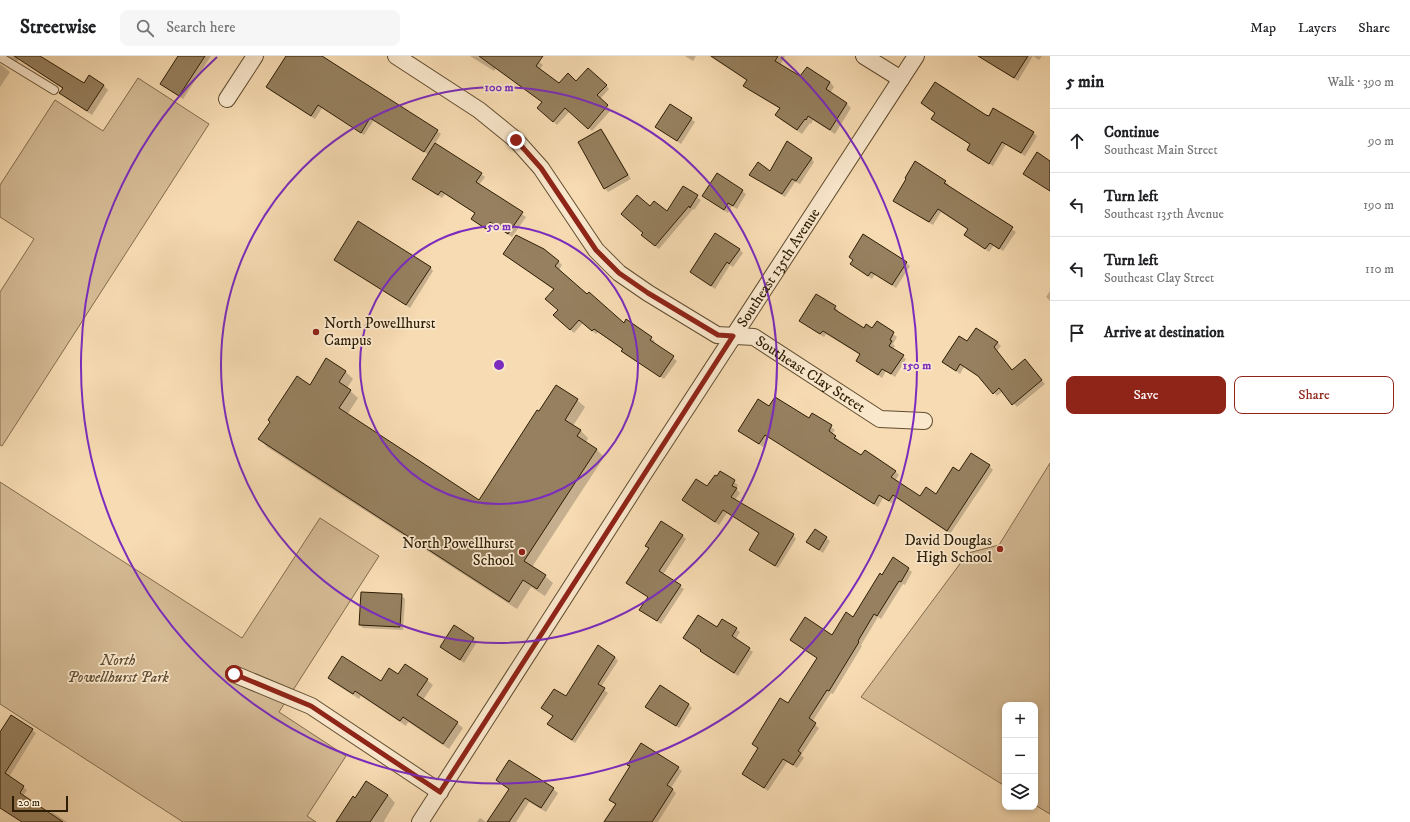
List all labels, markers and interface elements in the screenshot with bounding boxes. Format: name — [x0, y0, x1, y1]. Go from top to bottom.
search box — [120, 10, 400, 46]
text: Streetwise — [20, 16, 96, 39]
icon: search — [134, 17, 156, 39]
text: Search here — [166, 18, 236, 37]
text: Map — [1250, 19, 1276, 37]
text: Layers — [1298, 19, 1336, 37]
text: Share — [1358, 19, 1390, 37]
text: 5 min — [1066, 71, 1104, 93]
text: Walk · 390 m — [1327, 74, 1394, 90]
text: 100 m — [485, 80, 513, 95]
text: Continue — [1104, 123, 1159, 142]
icon: ahead — [1066, 130, 1088, 152]
route end — [507, 131, 525, 149]
text: 90 m — [1368, 133, 1394, 149]
text: Southeast Main Street — [1104, 142, 1218, 158]
text: Turn left — [1104, 187, 1158, 206]
icon: left — [1066, 194, 1088, 216]
text: 190 m — [1363, 197, 1394, 213]
street label: Southeast 135th Avenue — [733, 205, 824, 331]
text: Southeast 135th Avenue — [1104, 206, 1224, 222]
text: 50 m — [486, 219, 511, 234]
text: Turn left — [1104, 251, 1158, 270]
icon: left — [1066, 258, 1088, 280]
text: 110 m — [1365, 261, 1394, 277]
text: Southeast Clay Street — [1104, 270, 1214, 286]
place label: North Powellhurst Campus — [324, 314, 436, 350]
icon: arrive — [1066, 322, 1088, 344]
text: Arrive at destination — [1104, 323, 1224, 342]
marker: North Powellhurst Campus — [311, 327, 321, 337]
street label: Southeast Clay Street — [752, 332, 869, 417]
centre of rings — [492, 358, 506, 372]
text: 150 m — [903, 358, 931, 373]
button: Save — [1066, 376, 1226, 414]
button: Share — [1234, 376, 1394, 414]
place label: David Douglas High School — [904, 531, 992, 567]
place label: North Powellhurst School — [402, 534, 514, 570]
marker: David Douglas High School — [995, 544, 1005, 554]
marker: North Powellhurst School — [517, 547, 527, 557]
park label: North Powellhurst Park — [67, 651, 169, 687]
route start — [225, 665, 243, 683]
map controls — [1002, 702, 1038, 810]
button: + — [1002, 702, 1038, 738]
button: − — [1002, 738, 1038, 774]
button: layers — [1002, 774, 1038, 810]
scale bar — [12, 794, 68, 813]
text: 20 m — [18, 796, 40, 810]

